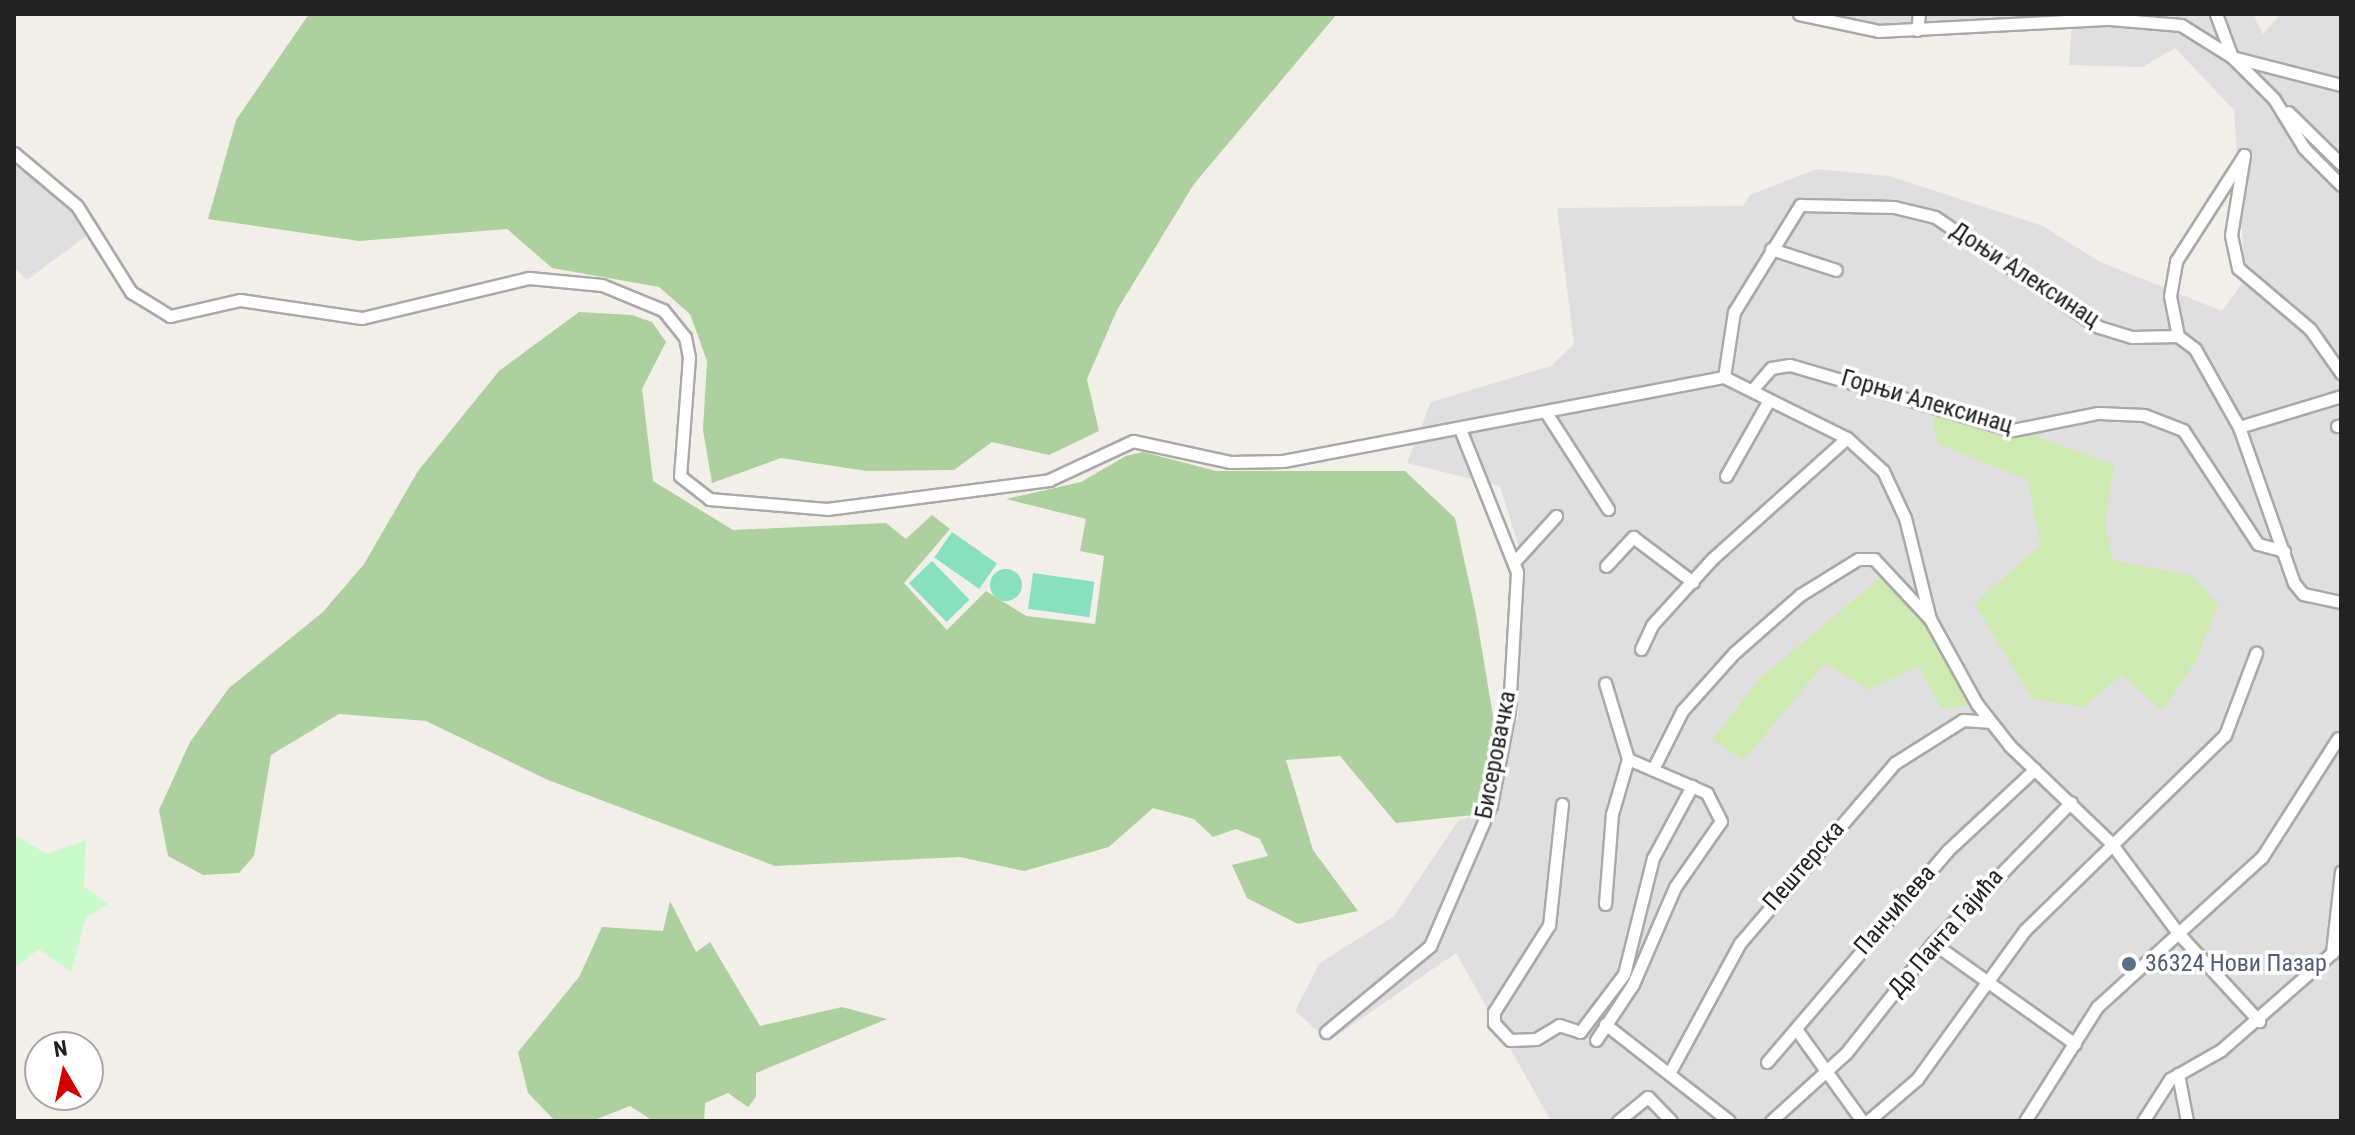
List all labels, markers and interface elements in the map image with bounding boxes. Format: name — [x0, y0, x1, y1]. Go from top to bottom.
street label: Доњи Алексинац — [1945, 216, 2105, 334]
street label: Горњи Алексинац — [1838, 364, 2016, 440]
street label: Бисеровачка — [1469, 689, 1523, 821]
street label: Пештерска — [1757, 815, 1851, 917]
street label: Панчићева — [1848, 859, 1942, 961]
street label: Др Панта Гајића — [1882, 863, 2010, 1003]
place label: 36324 Нови Пазар — [2145, 950, 2327, 978]
marker: 36324 Нови Пазар — [2120, 955, 2138, 973]
north arrow — [24, 1031, 104, 1111]
text: N — [52, 1035, 69, 1062]

